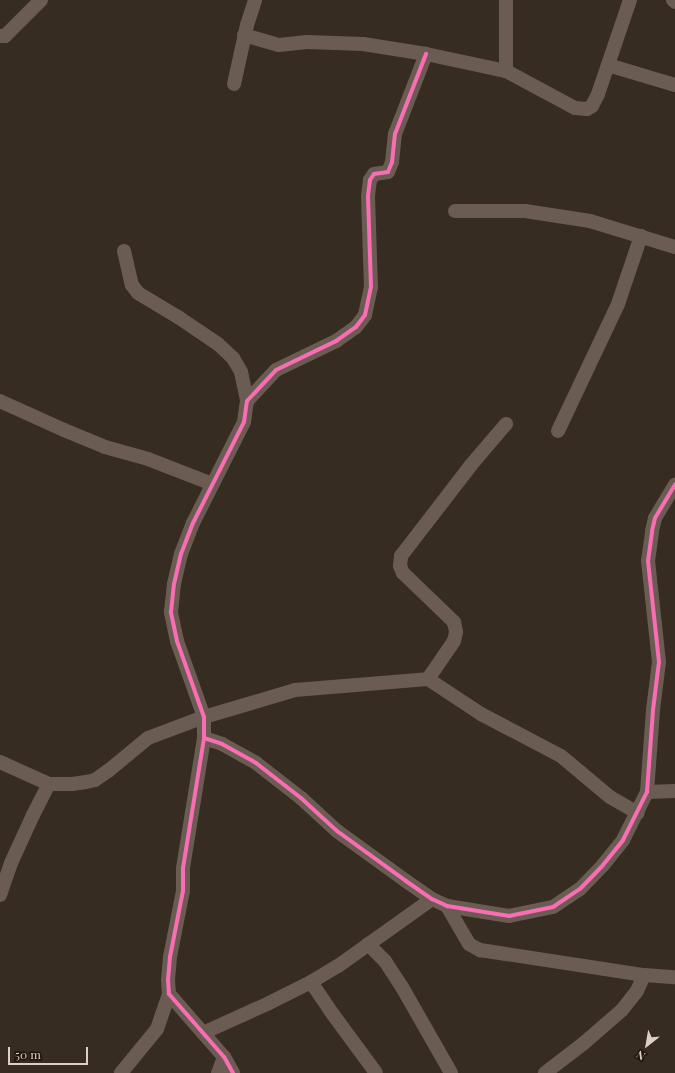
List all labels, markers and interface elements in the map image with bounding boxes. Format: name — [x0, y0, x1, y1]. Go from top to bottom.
north arrow — [627, 1025, 667, 1065]
scale bar — [10, 1039, 90, 1065]
text: 50 m — [15, 1046, 41, 1062]
text: N — [633, 1047, 648, 1064]

